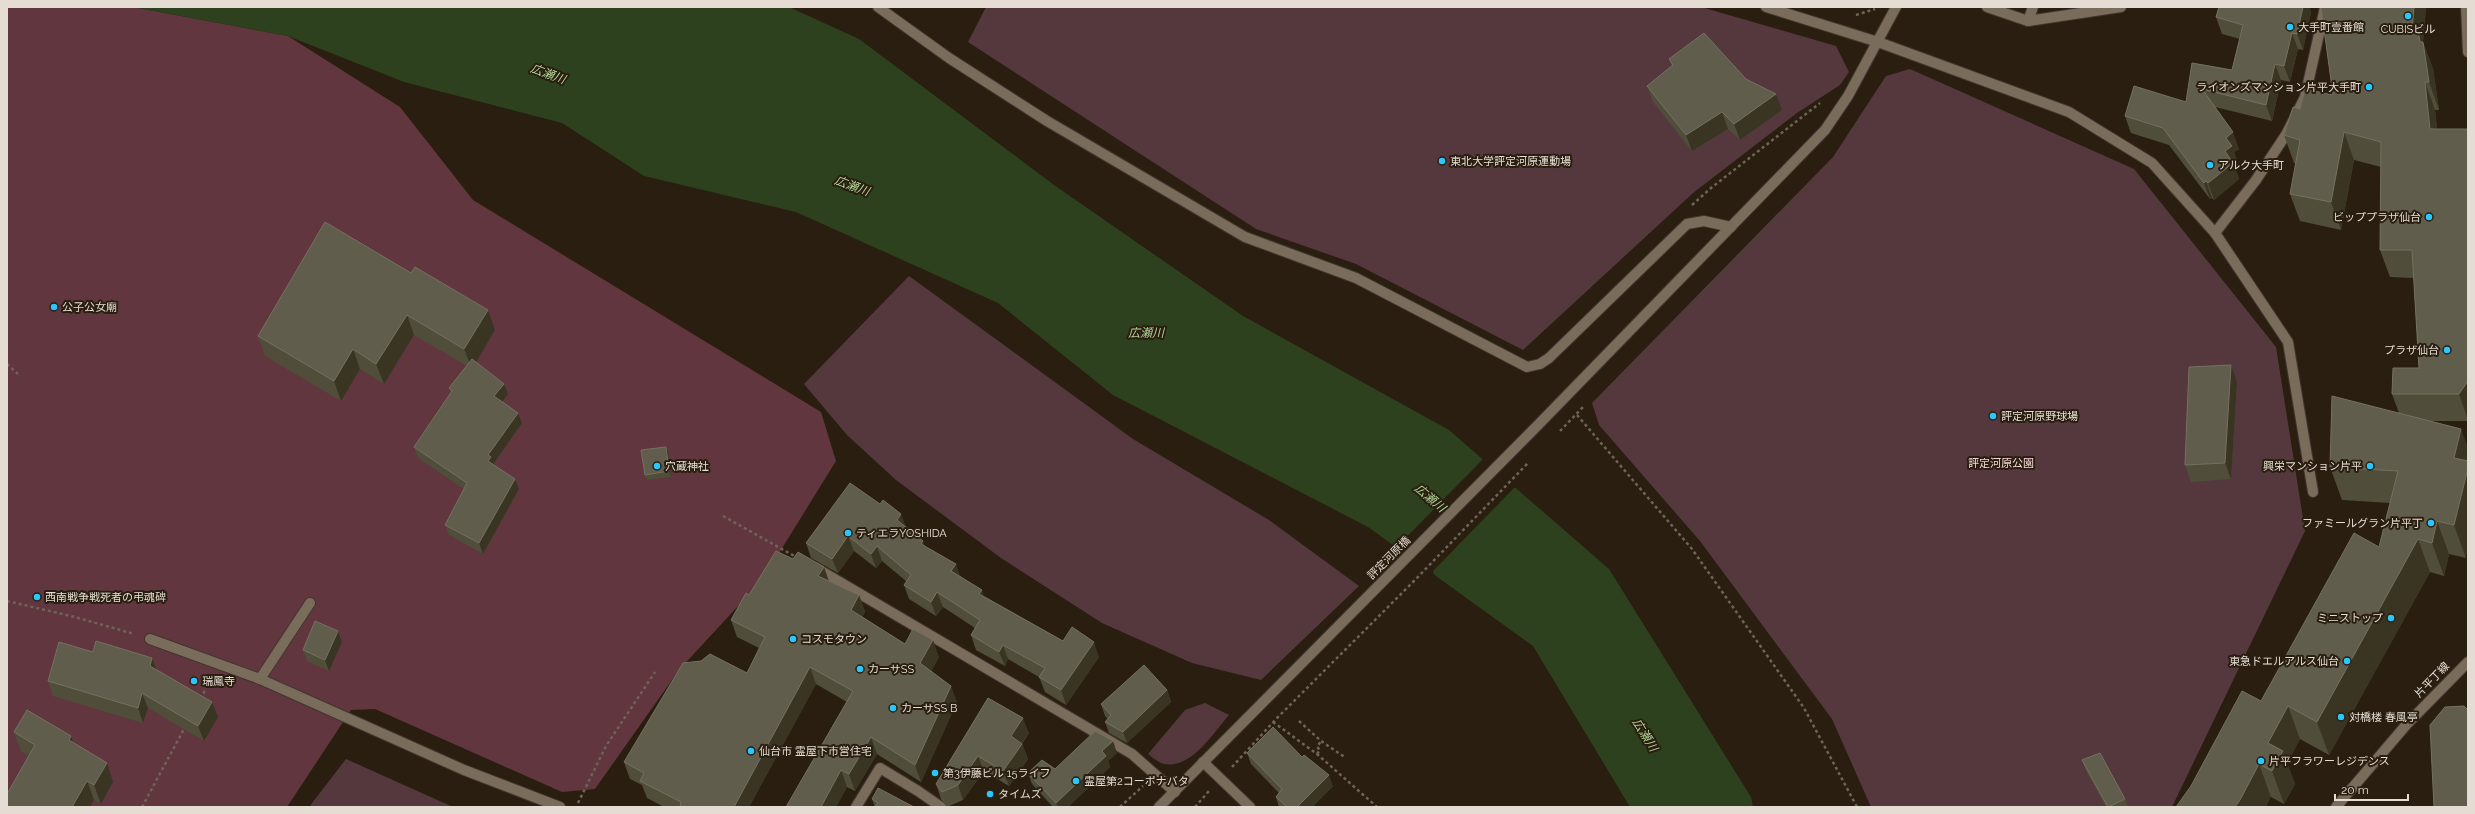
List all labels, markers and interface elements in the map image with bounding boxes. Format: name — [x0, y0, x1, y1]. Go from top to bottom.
marker: CUBISビル — [2403, 11, 2413, 21]
place label: 大手町壹番館 — [2298, 21, 2364, 34]
marker: 大手町壹番館 — [2285, 22, 2295, 32]
place label: CUBISビル — [2381, 23, 2435, 36]
water label: 広瀬川 — [529, 61, 569, 87]
place label: ライオンズマンション片平大手町 — [2196, 81, 2361, 94]
marker: ライオンズマンション片平大手町 — [2364, 82, 2374, 92]
place label: 東北大学評定河原運動場 — [1450, 155, 1571, 168]
marker: 東北大学評定河原運動場 — [1437, 156, 1447, 166]
place label: アルク大手町 — [2218, 159, 2284, 172]
marker: アルク大手町 — [2205, 160, 2215, 170]
water label: 広瀬川 — [833, 173, 873, 199]
place label: ビッププラザ仙台 — [2333, 211, 2421, 224]
marker: ビッププラザ仙台 — [2424, 212, 2434, 222]
place label: 公子公女廟 — [62, 301, 117, 314]
marker: 公子公女廟 — [49, 302, 59, 312]
water label: 広瀬川 — [1128, 326, 1166, 340]
place label: プラザ仙台 — [2384, 344, 2439, 357]
marker: プラザ仙台 — [2442, 345, 2452, 355]
place label: 評定河原野球場 — [2001, 410, 2078, 423]
marker: 評定河原野球場 — [1988, 411, 1998, 421]
park label: 評定河原公園 — [1968, 457, 2034, 470]
place label: 穴蔵神社 — [665, 460, 709, 473]
place label: 興栄マンション片平 — [2263, 460, 2362, 473]
marker: 穴蔵神社 — [652, 461, 662, 471]
marker: 興栄マンション片平 — [2365, 461, 2375, 471]
water label: 広瀬川 — [1412, 481, 1450, 516]
place label: ファミールグラン片平丁 — [2302, 517, 2423, 530]
marker: ファミールグラン片平丁 — [2426, 518, 2436, 528]
place label: ティエラYOSHIDA — [856, 527, 947, 540]
marker: ティエラYOSHIDA — [843, 528, 853, 538]
street label: 評定河原橋 — [1365, 534, 1413, 582]
place label: 西南戦争戦死者の弔魂碑 — [45, 591, 166, 604]
marker: 西南戦争戦死者の弔魂碑 — [32, 592, 42, 602]
place label: ミニストップ — [2317, 612, 2383, 625]
marker: ミニストップ — [2386, 613, 2396, 623]
place label: コスモタウン — [801, 633, 867, 646]
marker: コスモタウン — [788, 634, 798, 644]
place label: 東急ドエルアルス仙台 — [2229, 655, 2339, 668]
marker: 東急ドエルアルス仙台 — [2342, 656, 2352, 666]
street label: 片平丁線 — [2412, 660, 2452, 700]
place label: カーサSS — [868, 663, 914, 676]
marker: カーサSS — [855, 664, 865, 674]
place label: 瑞鳳寺 — [202, 675, 235, 688]
marker: 瑞鳳寺 — [189, 676, 199, 686]
place label: カーサSS B — [901, 702, 957, 715]
marker: カーサSS B — [888, 703, 898, 713]
place label: 対橋楼 春風亭 — [2349, 711, 2418, 724]
marker: 対橋楼 春風亭 — [2336, 712, 2346, 722]
water label: 広瀬川 — [1630, 716, 1662, 756]
place label: 仙台市 霊屋下市営住宅 — [759, 745, 872, 758]
marker: 仙台市 霊屋下市営住宅 — [746, 746, 756, 756]
place label: 片平フラワーレジデンス — [2269, 755, 2390, 768]
marker: 片平フラワーレジデンス — [2256, 756, 2266, 766]
place label: 第3伊藤ビル 15ライフ — [943, 767, 1050, 780]
marker: 第3伊藤ビル 15ライフ — [930, 768, 940, 778]
place label: 霊屋第2コーポナバタ — [1084, 775, 1189, 788]
marker: 霊屋第2コーポナバタ — [1071, 776, 1081, 786]
scale bar — [2335, 776, 2408, 802]
text: 20 m — [2341, 783, 2369, 797]
place label: タイムズ — [998, 788, 1042, 801]
marker: タイムズ — [985, 789, 995, 799]

